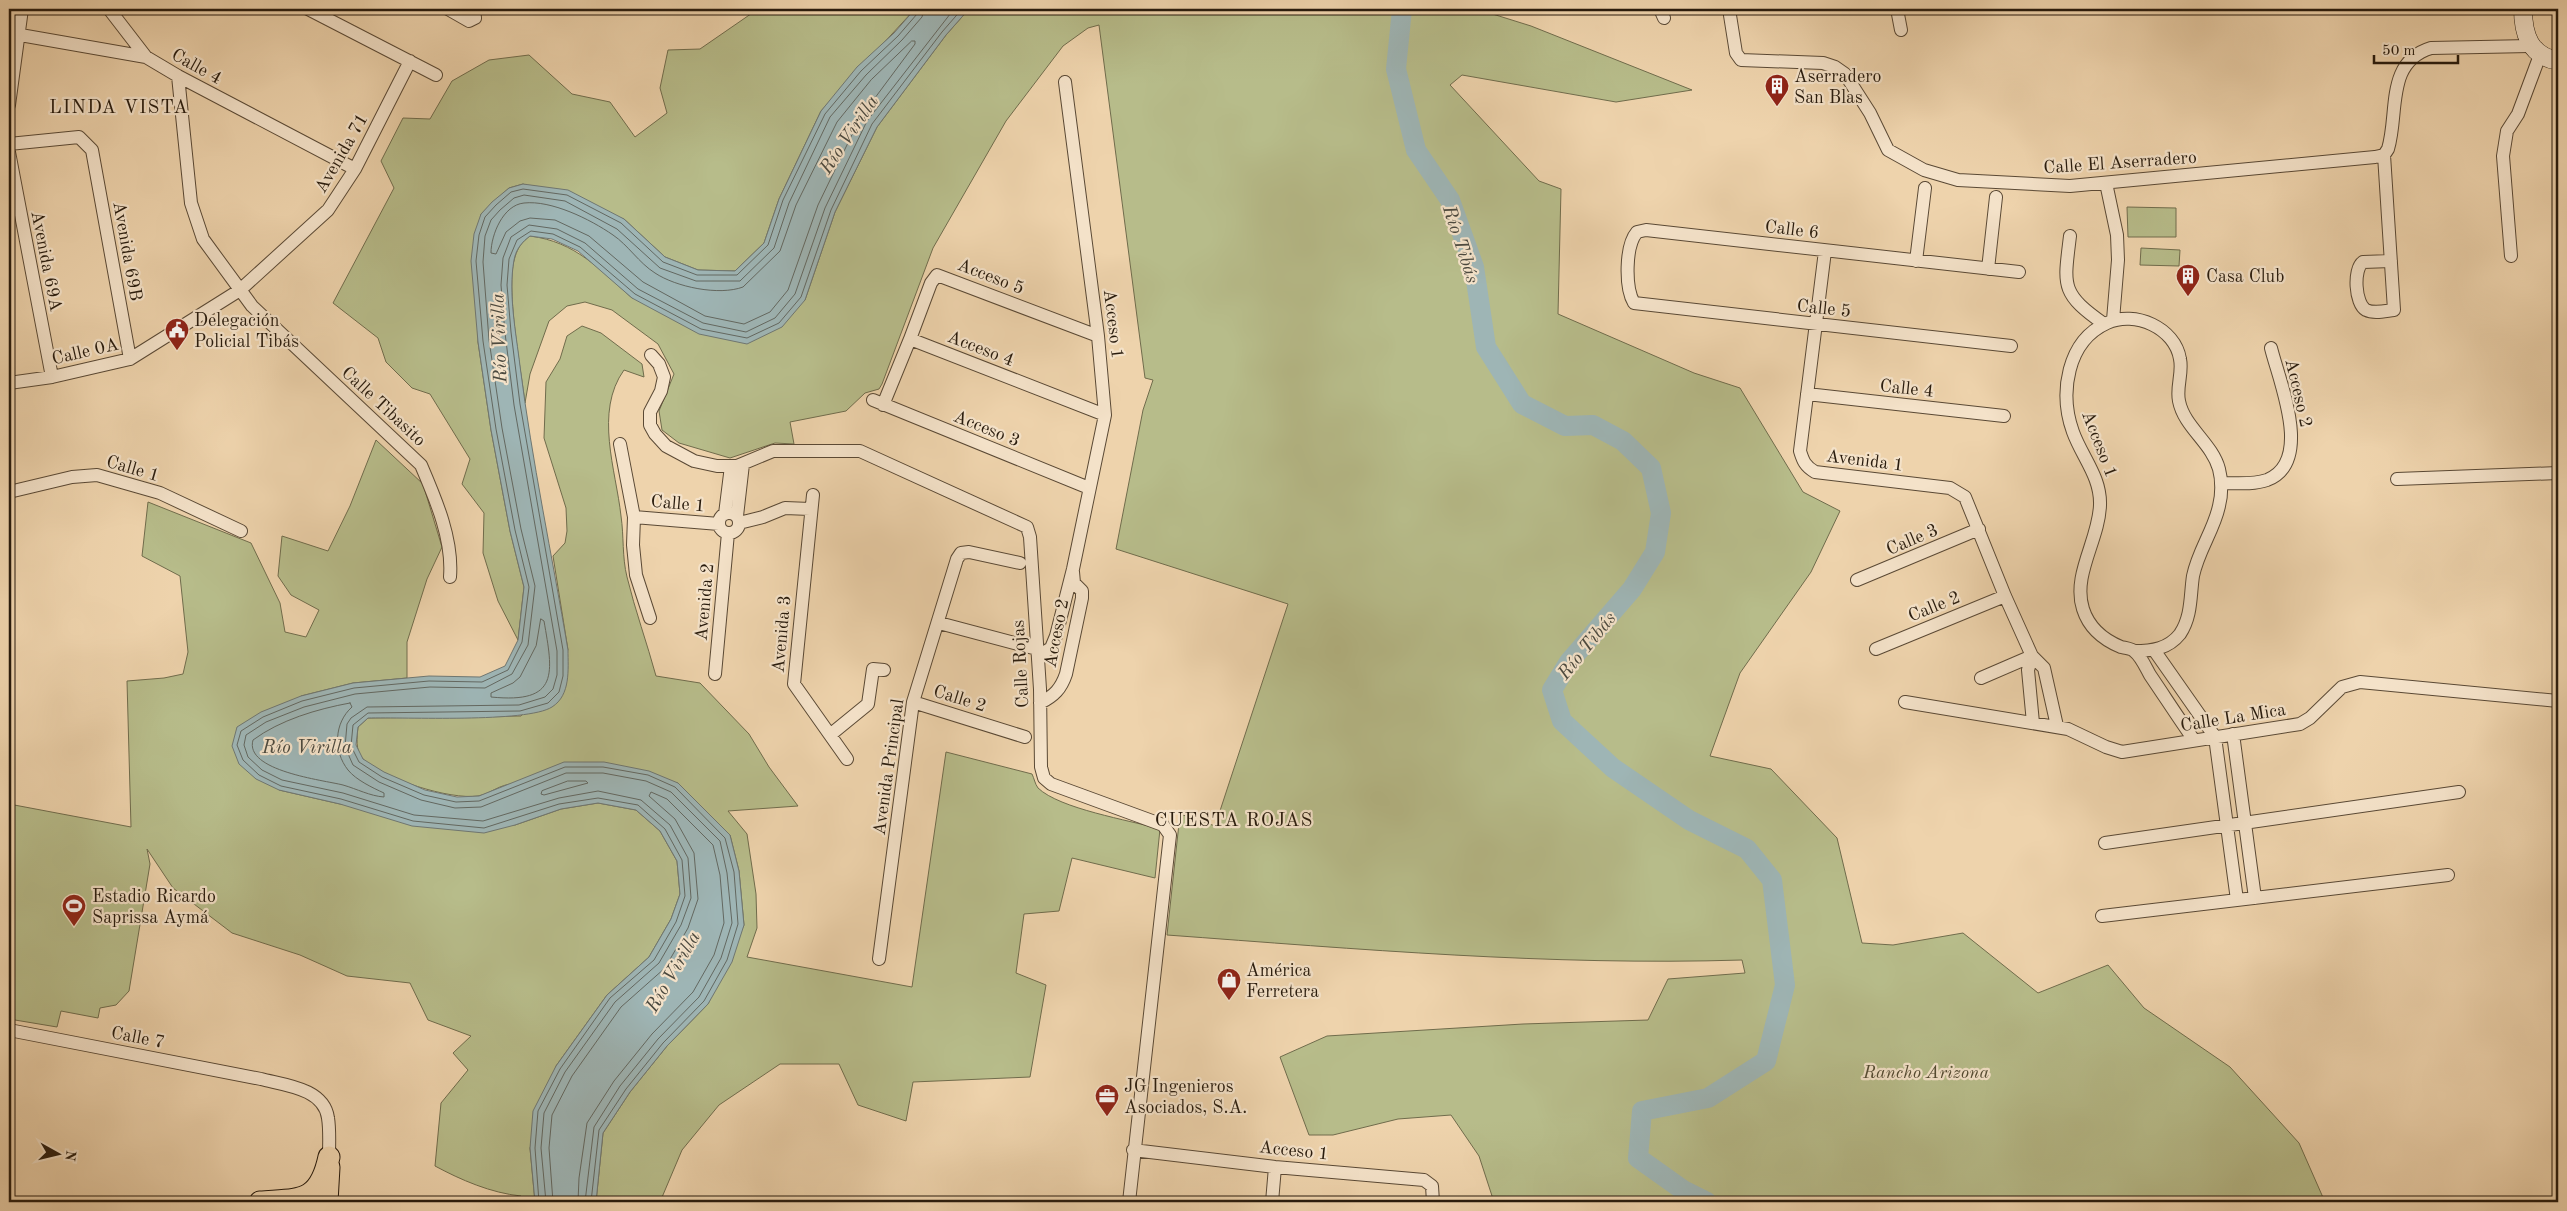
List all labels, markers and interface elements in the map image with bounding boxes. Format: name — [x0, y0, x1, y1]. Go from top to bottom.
scale bar — [2374, 32, 2458, 64]
text: 50 m — [2382, 44, 2416, 59]
street label: Calle 4 — [168, 46, 225, 88]
place label: Aserradero San Blas — [1794, 68, 1882, 107]
building icon: Aserradero San Blas — [1764, 73, 1790, 107]
water label: Río Virilla — [817, 93, 883, 179]
district label: LINDA VISTA — [49, 99, 189, 118]
street label: Avenida 71 — [312, 111, 372, 196]
street label: Calle El Aserradero — [2043, 149, 2197, 177]
street label: Avenida 69B — [109, 200, 145, 302]
water label: Río Tibás — [1438, 202, 1481, 286]
street label: Avenida 69A — [27, 209, 65, 313]
street label: Calle 6 — [1764, 218, 1820, 242]
street label: Acceso 5 — [955, 256, 1027, 298]
building icon: Casa Club — [2175, 263, 2201, 297]
place label: Casa Club — [2206, 268, 2284, 286]
street label: Acceso 1 — [1100, 288, 1126, 360]
water label: Río Virilla — [489, 293, 512, 384]
street label: Calle 5 — [1796, 297, 1852, 321]
place label: Delegación Policial Tibás — [194, 312, 299, 351]
public building icon: Delegación Policial Tibás — [164, 317, 190, 351]
street label: Acceso 4 — [945, 328, 1017, 370]
street label: Calle 0A — [50, 335, 121, 368]
street label: Acceso 2 — [2281, 357, 2315, 429]
street label: Calle Tibasito — [338, 363, 429, 450]
street label: Calle 4 — [1879, 377, 1935, 401]
street label: Acceso 3 — [951, 407, 1022, 450]
street label: Acceso 1 — [2078, 408, 2120, 480]
street label: Avenida 1 — [1825, 447, 1905, 475]
street label: Calle 1 — [104, 453, 161, 485]
street label: Calle 1 — [650, 493, 706, 515]
street label: Calle 3 — [1884, 521, 1941, 559]
street label: Avenida 2 — [693, 562, 717, 642]
street label: Calle 2 — [1906, 588, 1963, 625]
street label: Avenida 3 — [770, 594, 794, 674]
street label: Acceso 2 — [1041, 597, 1072, 669]
water label: Río Tibás — [1554, 609, 1621, 685]
street label: Calle Rojas — [1010, 619, 1032, 708]
street label: Calle 2 — [931, 682, 988, 716]
street label: Avenida Principal — [871, 698, 907, 836]
street label: Calle La Mica — [2179, 701, 2287, 735]
water label: Río Virilla — [261, 739, 352, 758]
district label: CUESTA ROJAS — [1155, 812, 1313, 831]
place label: Estadio Ricardo Saprissa Aymá — [92, 888, 216, 927]
sports icon: Estadio Ricardo Saprissa Aymá — [61, 893, 87, 927]
water label: Río Virilla — [643, 929, 705, 1017]
place label: América Ferretera — [1246, 962, 1319, 1001]
shop icon: América Ferretera — [1216, 967, 1242, 1001]
street label: Calle 7 — [109, 1024, 166, 1052]
park label: Rancho Arizona — [1862, 1064, 1989, 1082]
place label: JG Ingenieros Asociados, S.A. — [1124, 1078, 1247, 1117]
office icon: JG Ingenieros Asociados, S.A. — [1094, 1083, 1120, 1117]
north arrow — [32, 1128, 82, 1178]
street label: Acceso 1 — [1258, 1138, 1330, 1164]
text: N — [62, 1149, 78, 1162]

